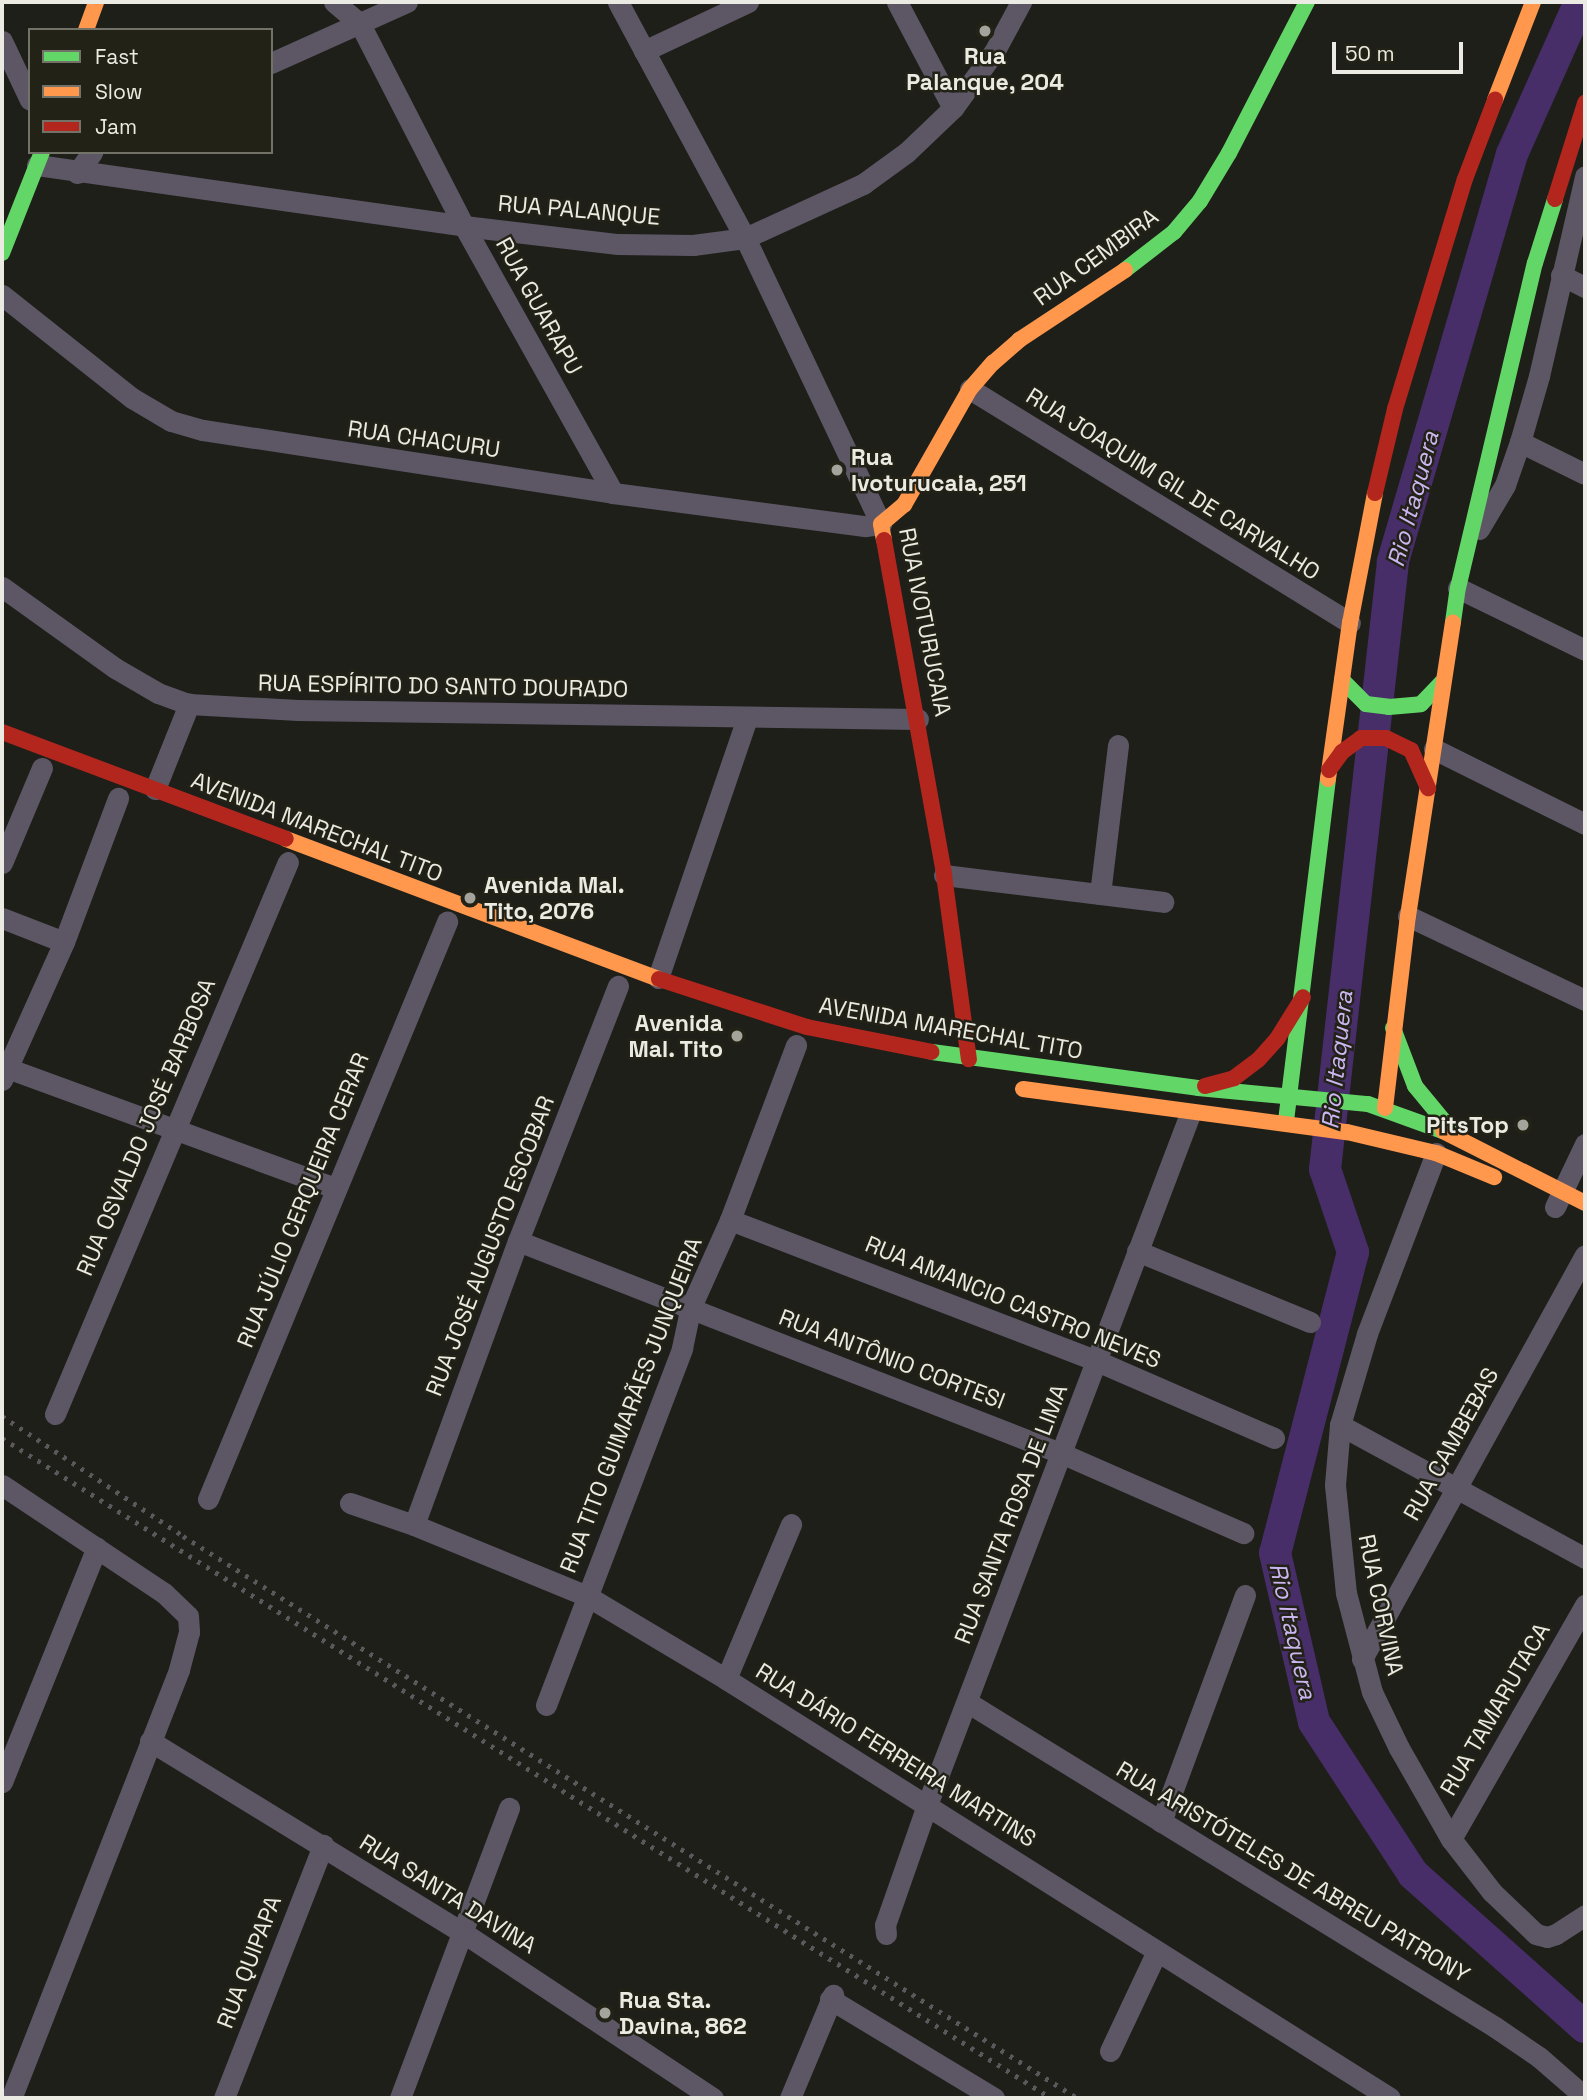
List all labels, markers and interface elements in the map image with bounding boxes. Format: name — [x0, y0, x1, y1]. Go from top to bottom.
marker: Rua Palanque, 204 — [977, 23, 993, 39]
legend — [28, 28, 273, 154]
scale bar — [1335, 28, 1466, 72]
text: 50 m — [1345, 40, 1395, 67]
place label: Rua Palanque, 204 — [906, 42, 1064, 96]
text: Fast — [95, 43, 139, 70]
text: Slow — [95, 78, 143, 105]
text: Jam — [95, 113, 137, 140]
street label: RUA PALANQUE — [497, 189, 661, 231]
street label: RUA CEMBIRA — [1028, 203, 1164, 311]
street label: RUA GUARAPU — [490, 233, 588, 379]
street label: RUA JOAQUIM GIL DE CARVALHO — [1021, 382, 1325, 586]
street label: RUA CHACURU — [346, 415, 502, 463]
water label: Rio Itaquera — [1381, 428, 1445, 570]
place label: Rua Ivoturucaia, 251 — [851, 443, 1027, 497]
marker: Rua Ivoturucaia, 251 — [829, 462, 845, 478]
street label: RUA IVOTURUCAIA — [893, 525, 957, 719]
street label: RUA ESPÍRITO DO SANTO DOURADO — [257, 669, 629, 703]
street label: AVENIDA MARECHAL TITO — [187, 766, 447, 888]
place label: Avenida Mal. Tito, 2076 — [484, 871, 625, 925]
marker: Avenida Mal. Tito, 2076 — [462, 890, 478, 906]
street label: RUA OSVALDO JOSÉ BARBOSA — [71, 974, 221, 1280]
water label: Rio Itaquera — [1315, 989, 1359, 1131]
street label: AVENIDA MARECHAL TITO — [816, 991, 1086, 1065]
place label: Avenida Mal. Tito — [627, 1009, 723, 1063]
marker: Avenida Mal. Tito — [729, 1028, 745, 1044]
street label: RUA JÚLIO CERQUEIRA CERAR — [231, 1048, 375, 1352]
street label: RUA JOSÉ AUGUSTO ESCOBAR — [420, 1092, 560, 1400]
place label: PitsTop — [1426, 1111, 1509, 1139]
marker: PitsTop — [1515, 1117, 1531, 1133]
street label: RUA AMANCIO CASTRO NEVES — [861, 1230, 1165, 1374]
street label: RUA TITO GUIMARÃES JUNQUEIRA — [554, 1233, 708, 1577]
street label: RUA ANTÔNIO CORTESI — [775, 1303, 1009, 1415]
street label: RUA CAMBEBAS — [1398, 1363, 1504, 1525]
street label: RUA SANTA ROSA DE LIMA — [948, 1380, 1074, 1648]
street label: RUA CORVINA — [1353, 1532, 1409, 1678]
water label: Rio Itaquera — [1263, 1560, 1323, 1702]
street label: RUA TAMARUTACA — [1434, 1617, 1556, 1801]
street label: RUA DÁRIO FERREIRA MARTINS — [751, 1657, 1041, 1853]
street label: RUA ARISTÓTELES DE ABREU PATRONY — [1111, 1755, 1475, 1989]
street label: RUA SANTA DAVINA — [354, 1828, 542, 1960]
street label: RUA QUIPAPA — [211, 1892, 287, 2032]
place label: Rua Sta. Davina, 862 — [619, 1986, 747, 2040]
marker: Rua Sta. Davina, 862 — [597, 2005, 613, 2021]

